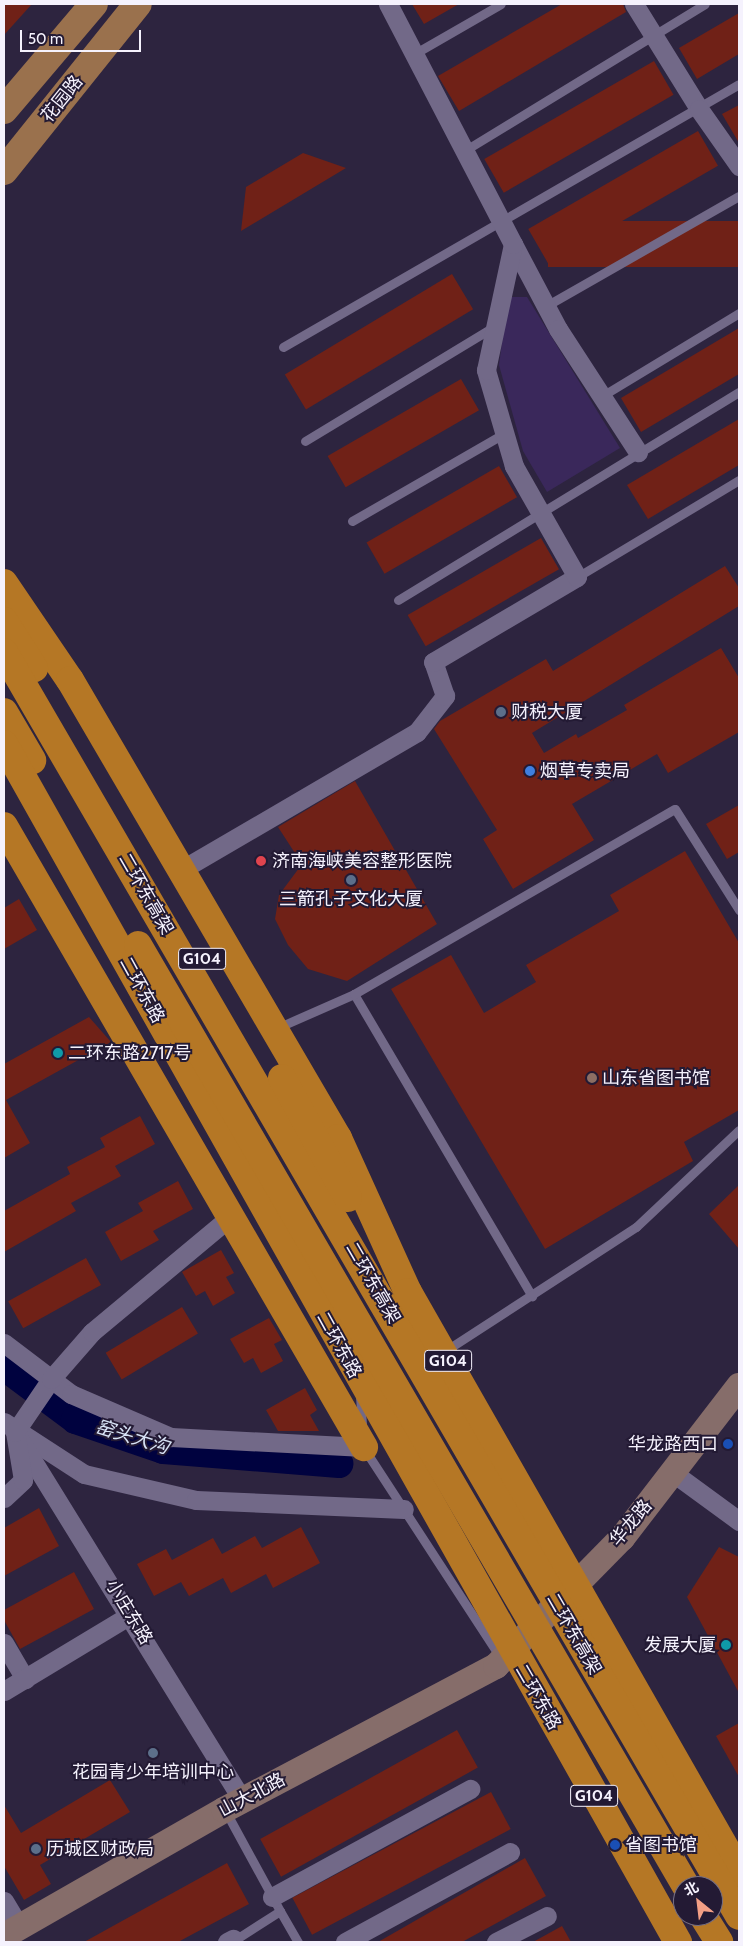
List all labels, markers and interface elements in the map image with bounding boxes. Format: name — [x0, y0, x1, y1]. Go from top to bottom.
scale bar — [22, 20, 144, 52]
text: 50 m — [28, 30, 63, 48]
street label: 花园路 — [37, 71, 87, 127]
place label: 财税大厦 — [511, 701, 583, 723]
marker: 财税大厦 — [495, 706, 507, 718]
place label: 烟草专卖局 — [540, 760, 630, 782]
marker: 烟草专卖局 — [524, 765, 536, 777]
street label: 二环东高架 — [114, 850, 178, 938]
place label: 济南海峡美容整形医院 — [272, 850, 452, 872]
marker: 济南海峡美容整形医院 — [254, 854, 268, 868]
marker: 三箭孔子文化大厦 — [345, 874, 357, 886]
place label: 三箭孔子文化大厦 — [279, 888, 423, 910]
road number: G104 — [177, 946, 227, 972]
street label: 二环东路 — [115, 953, 169, 1027]
place label: 二环东路2717号 — [68, 1042, 191, 1064]
marker: 二环东路2717号 — [52, 1047, 64, 1059]
place label: 山东省图书馆 — [602, 1067, 710, 1089]
marker: 山东省图书馆 — [586, 1072, 598, 1084]
street label: 二环东高架 — [341, 1239, 405, 1327]
street label: 二环东路 — [312, 1308, 366, 1382]
road number: G104 — [423, 1348, 473, 1374]
water label: 窑头大沟 — [92, 1415, 172, 1459]
place label: 华龙路西口 — [628, 1433, 718, 1455]
marker: 华龙路西口 — [722, 1438, 734, 1450]
street label: 华龙路 — [605, 1495, 657, 1551]
street label: 小庄东路 — [101, 1576, 157, 1648]
street label: 二环东高架 — [542, 1590, 606, 1678]
place label: 发展大厦 — [644, 1634, 716, 1656]
marker: 发展大厦 — [720, 1639, 732, 1651]
street label: 二环东路 — [511, 1660, 565, 1734]
marker: 花园青少年培训中心 — [147, 1747, 159, 1759]
place label: 花园青少年培训中心 — [72, 1761, 234, 1783]
street label: 山大北路 — [215, 1769, 289, 1821]
road number: G104 — [569, 1782, 619, 1810]
place label: 省图书馆 — [625, 1834, 697, 1856]
place label: 历城区财政局 — [46, 1838, 154, 1860]
marker: 省图书馆 — [609, 1839, 621, 1851]
marker: 历城区财政局 — [30, 1843, 42, 1855]
north arrow — [673, 1876, 723, 1926]
text: 北 — [681, 1877, 702, 1900]

